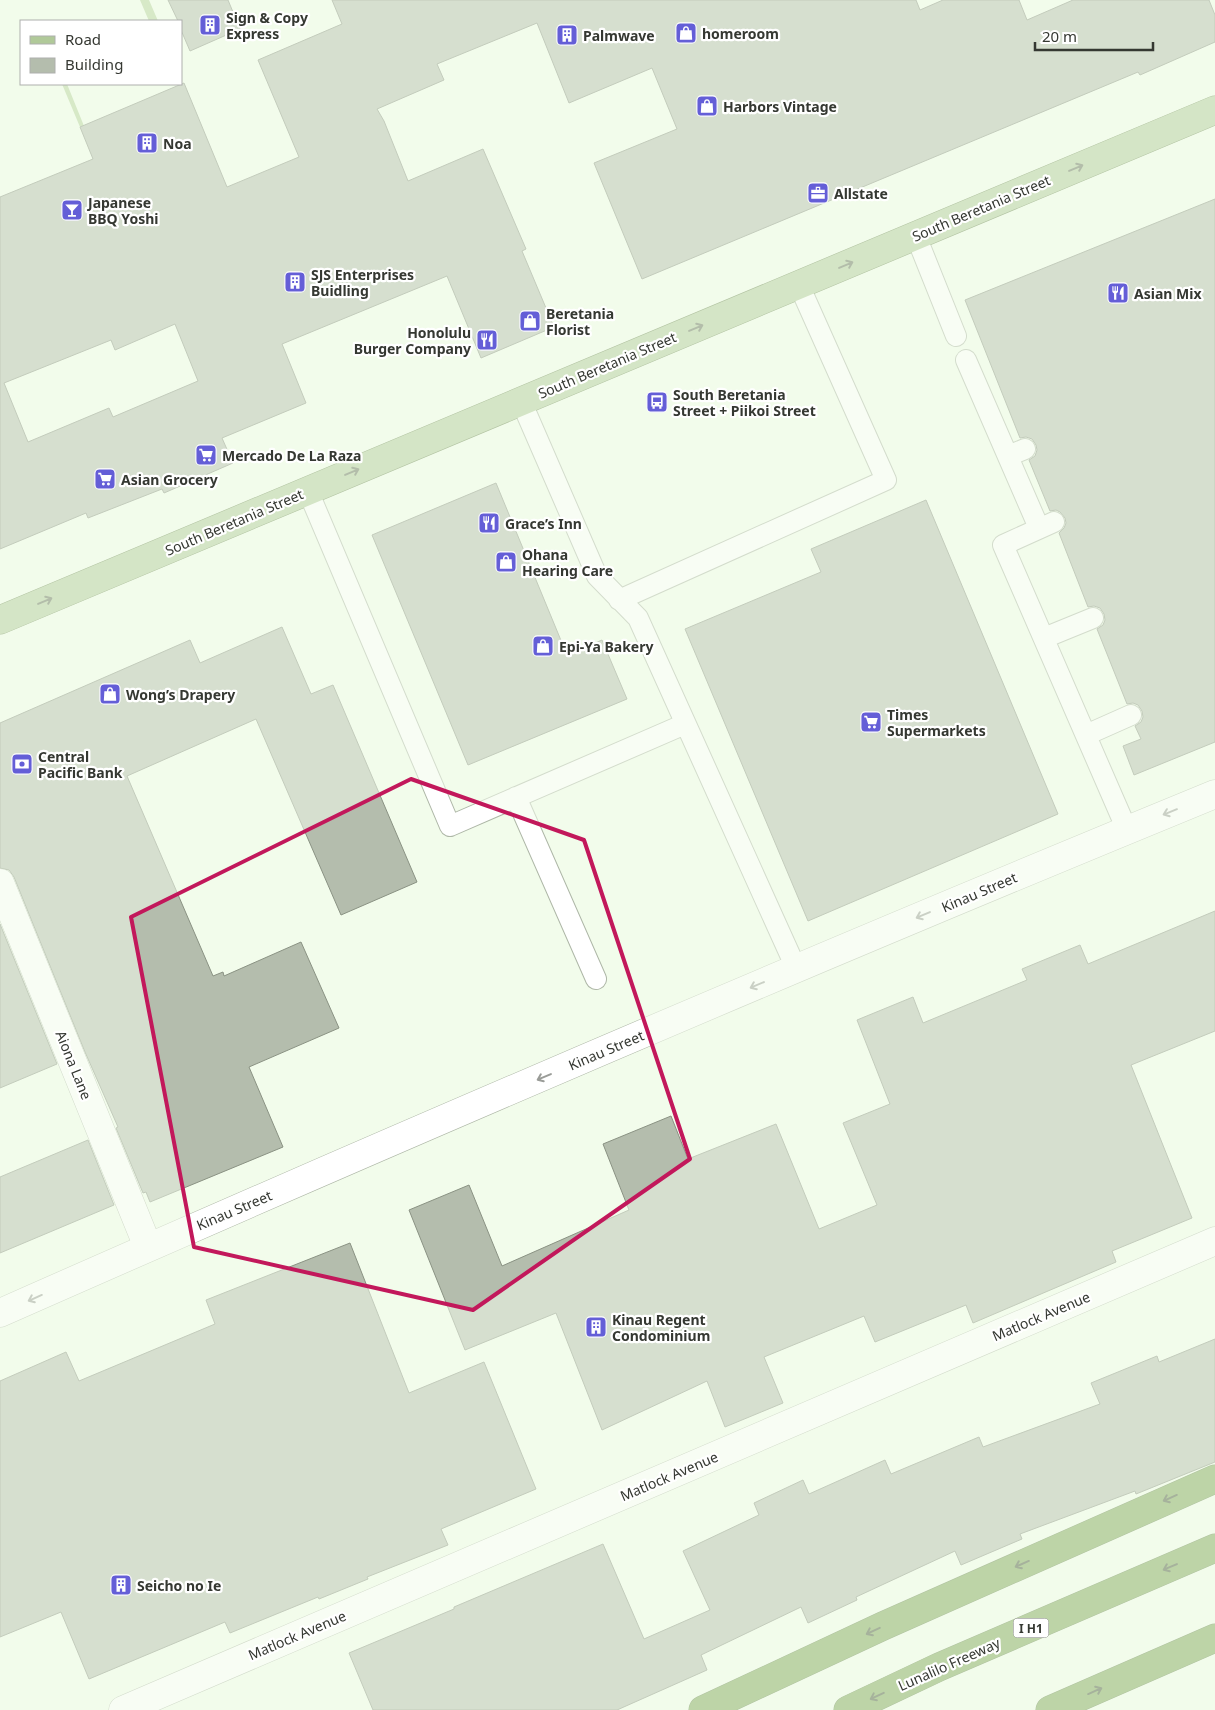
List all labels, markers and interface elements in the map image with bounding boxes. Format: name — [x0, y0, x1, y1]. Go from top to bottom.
place label: Sign & Copy Express — [226, 8, 308, 43]
building icon: Sign & Copy Express — [198, 13, 222, 37]
legend — [20, 20, 182, 85]
scale bar — [1035, 20, 1152, 52]
shop icon: homeroom — [674, 21, 698, 45]
building icon: Palmwave — [555, 23, 579, 47]
place label: homeroom — [702, 24, 779, 43]
place label: Palmwave — [583, 26, 655, 45]
text: 20 m — [1042, 26, 1077, 46]
text: Road — [65, 29, 101, 49]
text: Building — [65, 54, 123, 74]
shop icon: Harbors Vintage — [695, 94, 719, 118]
place label: Harbors Vintage — [723, 97, 837, 116]
building icon: Noa — [135, 131, 159, 155]
place label: Noa — [163, 134, 192, 153]
one-way arrow — [1068, 163, 1083, 173]
street label: South Beretania Street — [909, 170, 1053, 246]
office icon: Allstate — [806, 181, 830, 205]
place label: Allstate — [834, 184, 888, 203]
place label: Japanese BBQ Yoshi — [86, 193, 158, 228]
bar icon: Japanese BBQ Yoshi — [60, 198, 84, 222]
one-way arrow — [838, 260, 853, 270]
place label: SJS Enterprises Buidling — [311, 265, 414, 300]
building icon: SJS Enterprises Buidling — [283, 270, 307, 294]
restaurant icon: Asian Mix — [1106, 281, 1130, 305]
place label: Asian Mix — [1134, 284, 1202, 303]
place label: Beretania Florist — [546, 304, 614, 339]
shop icon: Beretania Florist — [518, 309, 542, 333]
place label: Honolulu Burger Company — [354, 323, 471, 358]
one-way arrow — [688, 323, 703, 332]
street label: South Beretania Street — [535, 327, 679, 403]
restaurant icon: Honolulu Burger Company — [475, 328, 499, 352]
place label: South Beretania Street + Piikoi Street — [673, 385, 816, 420]
bus stop icon: South Beretania Street + Piikoi Street — [645, 390, 669, 414]
supermarket icon: Mercado De La Raza — [194, 443, 218, 467]
place label: Mercado De La Raza — [222, 446, 361, 465]
supermarket icon: Asian Grocery — [93, 467, 117, 491]
one-way arrow — [344, 467, 359, 477]
place label: Asian Grocery — [121, 470, 218, 489]
street label: South Beretania Street — [162, 484, 306, 560]
restaurant icon: Grace’s Inn — [477, 511, 501, 535]
place label: Grace’s Inn — [505, 514, 582, 533]
place label: Ohana Hearing Care — [522, 545, 613, 580]
shop icon: Ohana Hearing Care — [494, 550, 518, 574]
one-way arrow — [37, 596, 52, 606]
shop icon: Epi-Ya Bakery — [531, 634, 555, 658]
place label: Epi-Ya Bakery — [559, 637, 653, 656]
shop icon: Wong’s Drapery — [98, 682, 122, 706]
place label: Wong’s Drapery — [126, 685, 235, 704]
place label: Times Supermarkets — [887, 705, 986, 740]
supermarket icon: Times Supermarkets — [859, 710, 883, 734]
place label: Central Pacific Bank — [38, 747, 123, 782]
bank icon: Central Pacific Bank — [10, 752, 34, 776]
one-way arrow — [1163, 808, 1178, 817]
street label: Kinau Street — [938, 868, 1020, 916]
one-way arrow — [916, 911, 931, 920]
one-way arrow — [750, 981, 765, 990]
street label: Kinau Street — [565, 1026, 647, 1074]
street label: Aiona Lane — [52, 1028, 97, 1102]
one-way arrow — [537, 1072, 552, 1082]
street label: Kinau Street — [193, 1186, 275, 1234]
street label: Matlock Avenue — [989, 1287, 1093, 1345]
one-way arrow — [28, 1293, 43, 1303]
place label: Kinau Regent Condominium — [612, 1310, 710, 1345]
building icon: Kinau Regent Condominium — [584, 1315, 608, 1339]
street label: Matlock Avenue — [617, 1447, 721, 1505]
one-way arrow — [1163, 1494, 1178, 1504]
one-way arrow — [1015, 1560, 1030, 1570]
one-way arrow — [1163, 1563, 1178, 1573]
building icon: Seicho no Ie — [109, 1573, 133, 1597]
place label: Seicho no Ie — [137, 1576, 221, 1595]
street label: Matlock Avenue — [245, 1606, 349, 1664]
road number: I H1 — [1014, 1619, 1048, 1638]
one-way arrow — [866, 1626, 881, 1636]
street label: Lunalilo Freeway — [895, 1633, 1004, 1695]
one-way arrow — [1087, 1685, 1102, 1695]
one-way arrow — [870, 1692, 885, 1702]

